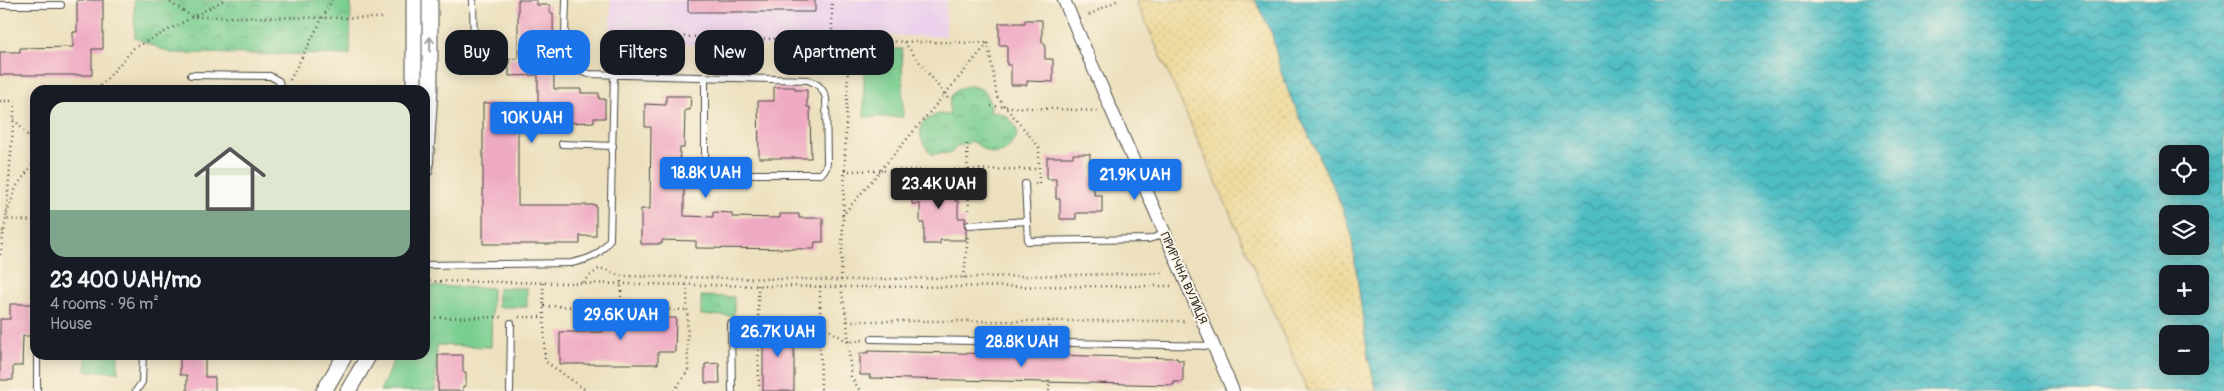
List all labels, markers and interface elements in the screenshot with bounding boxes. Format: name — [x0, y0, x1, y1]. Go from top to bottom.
chip: Buy — [445, 30, 508, 75]
chip: Rent — [518, 30, 590, 75]
chip: Filters — [600, 30, 685, 75]
chip: New — [695, 30, 764, 75]
chip: Apartment — [774, 30, 894, 75]
one-way arrow — [425, 37, 435, 53]
pin: 10K UAH — [486, 102, 578, 144]
text: 10K UAH — [501, 108, 563, 128]
icon: home — [185, 134, 275, 224]
map controls — [2159, 145, 2209, 375]
button: locate — [2159, 145, 2209, 195]
pin: 18.8K UAH — [649, 156, 763, 199]
pin: 21.9K UAH — [1078, 158, 1192, 201]
text: 18.8K UAH — [671, 163, 741, 183]
text: 21.9K UAH — [1099, 165, 1171, 185]
pin: 23.4K UAH — [882, 168, 996, 210]
text: 23.4K UAH — [902, 174, 976, 194]
button: layers — [2159, 205, 2209, 255]
street label: ПРИРІЧНА ВУЛИЦЯ — [1157, 230, 1210, 326]
button: + — [2159, 265, 2209, 315]
text: 23 400 UAH/mo — [50, 267, 201, 294]
text: 4 rooms · 96 m² — [50, 294, 159, 314]
pin: 29.6K UAH — [564, 298, 678, 341]
text: 29.6K UAH — [584, 305, 658, 325]
text: House — [50, 314, 92, 334]
pin: 26.7K UAH — [721, 316, 835, 358]
text: 26.7K UAH — [741, 322, 815, 342]
button: − — [2159, 325, 2209, 375]
pin: 28.8K UAH — [965, 326, 1079, 368]
text: 28.8K UAH — [986, 332, 1058, 352]

